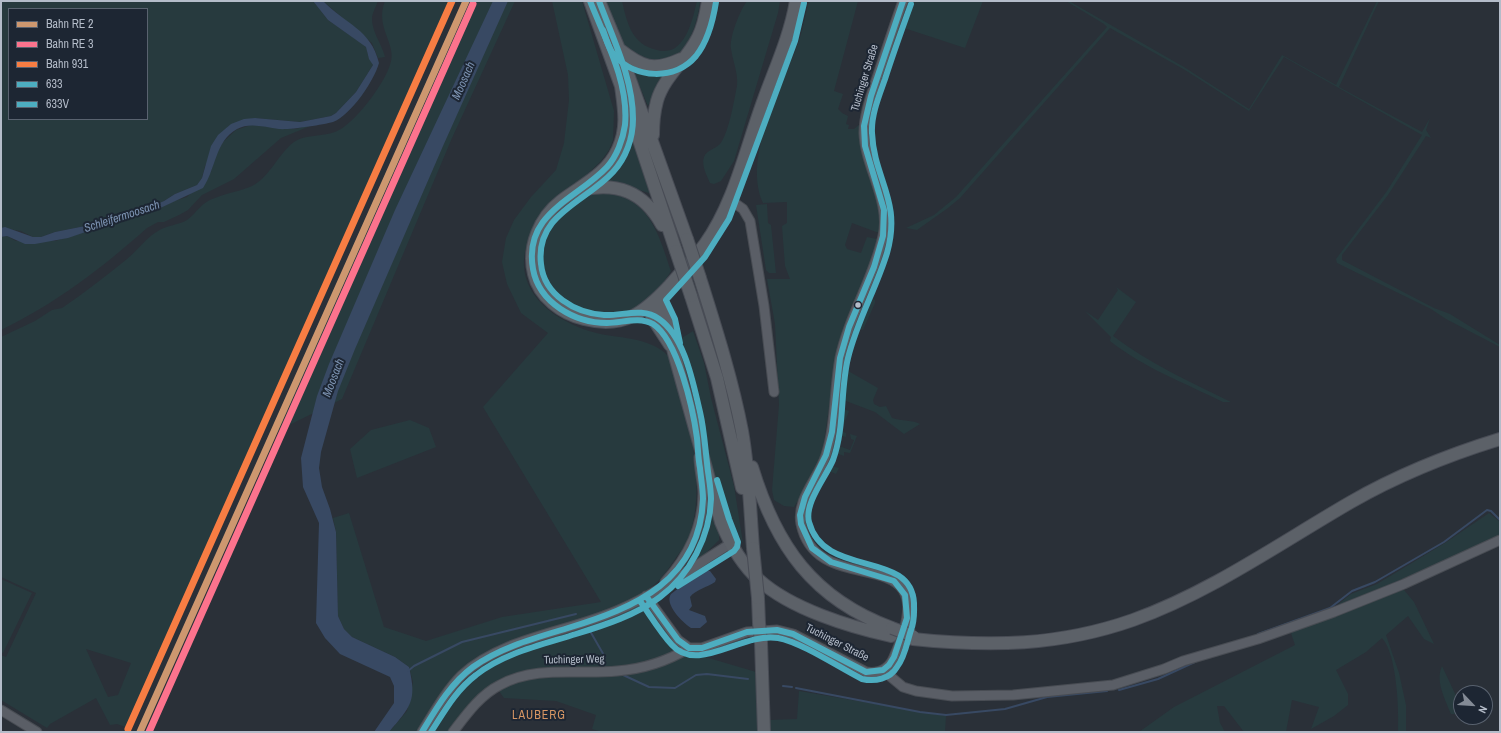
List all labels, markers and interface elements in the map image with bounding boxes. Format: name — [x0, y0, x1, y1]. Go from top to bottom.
legend — [8, 8, 148, 120]
text: Bahn RE 2 — [46, 16, 94, 32]
text: Bahn RE 3 — [46, 36, 94, 52]
street label: Tuchinger Straße — [849, 43, 881, 113]
text: Bahn 931 — [46, 56, 88, 72]
water label: Moosach — [449, 60, 479, 102]
text: 633 — [46, 76, 62, 92]
text: 633V — [46, 96, 69, 112]
water label: Schleifermoosach — [82, 198, 162, 236]
unlabelled marker — [853, 300, 863, 310]
water label: Moosach — [320, 357, 348, 399]
street label: Tuchinger Straße — [803, 621, 871, 665]
street label: Tuchinger Weg — [544, 653, 604, 667]
north arrow — [1453, 685, 1493, 725]
text: N — [1475, 704, 1491, 716]
district label: LAUBERG — [512, 709, 566, 723]

